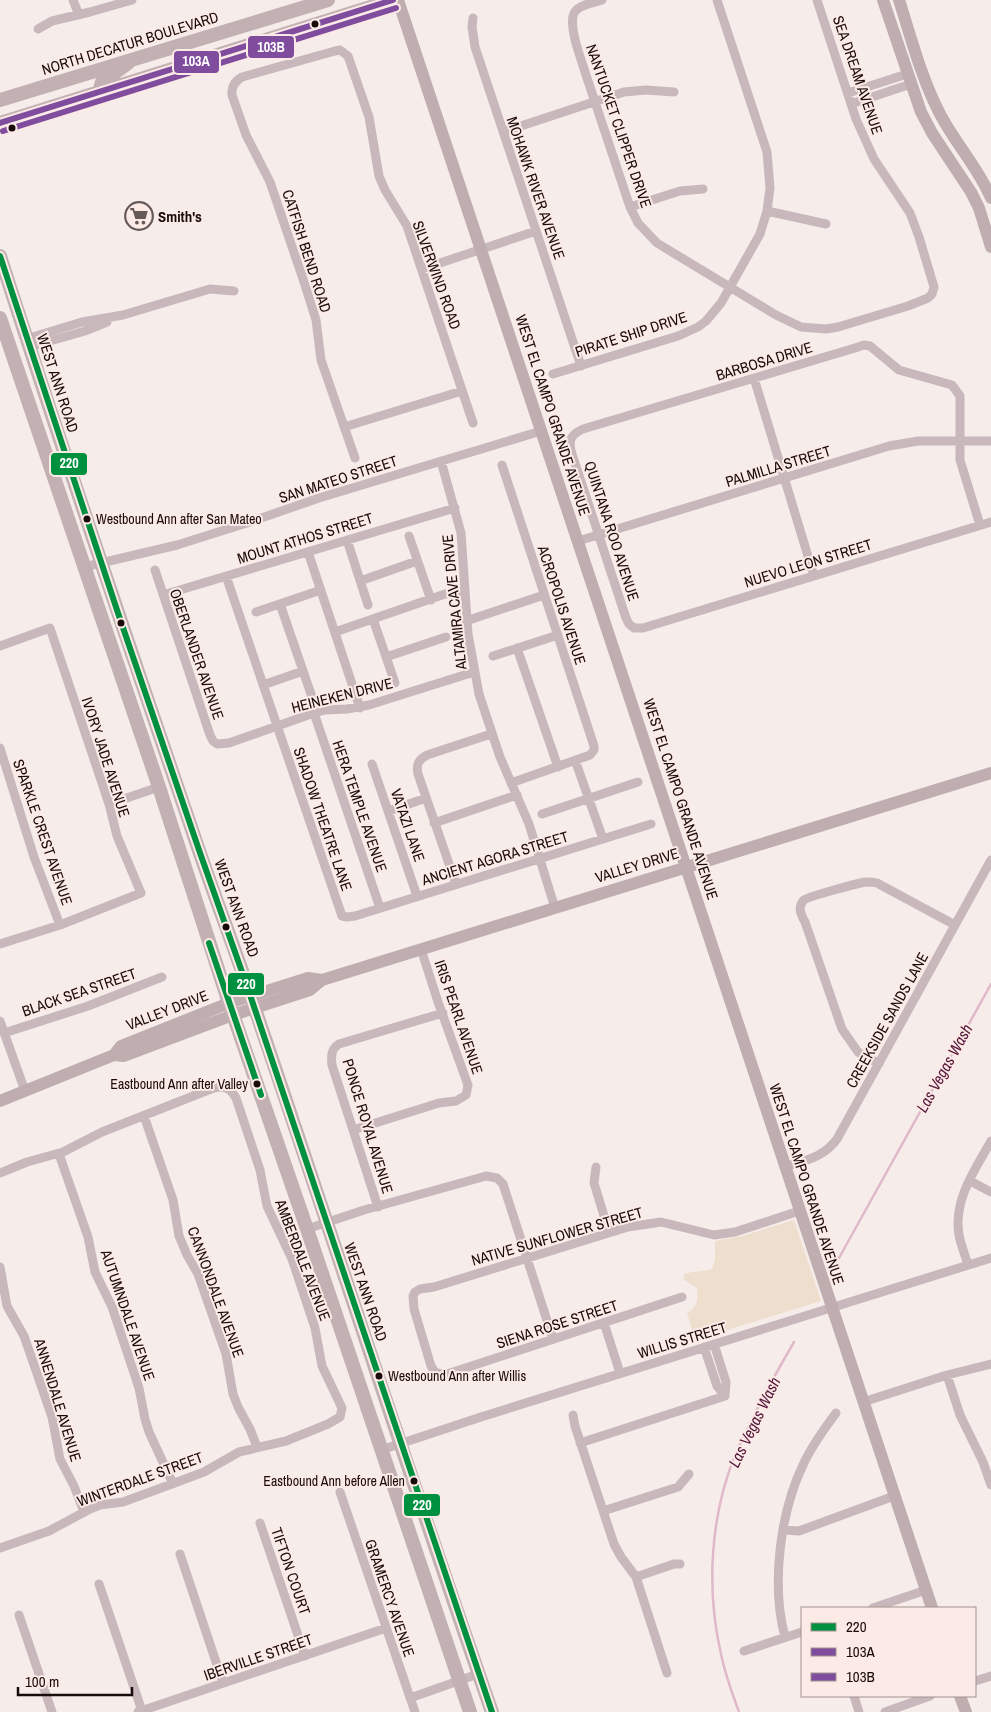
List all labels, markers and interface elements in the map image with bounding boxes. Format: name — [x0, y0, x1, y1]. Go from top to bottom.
street label: NORTH DECATUR BOULEVARD — [39, 6, 221, 80]
street label: SEA DREAM AVENUE — [828, 13, 888, 137]
unlabelled marker — [310, 19, 320, 29]
line badge: 103B — [247, 35, 295, 59]
text: 103B — [257, 38, 285, 56]
street label: NANTUCKET CLIPPER DRIVE — [581, 41, 657, 211]
line badge: 103A — [173, 50, 220, 74]
text: 103A — [182, 52, 210, 70]
street label: MOHAWK RIVER AVENUE — [502, 114, 570, 262]
unlabelled marker — [7, 123, 17, 133]
street label: CATFISH BEND ROAD — [277, 187, 337, 315]
supermarket icon: Smith's — [124, 201, 154, 231]
place label: Smith's — [158, 206, 202, 227]
street label: SILVERWIND ROAD — [408, 218, 466, 332]
street label: PIRATE SHIP DRIVE — [572, 306, 690, 362]
street label: WEST EL CAMPO GRANDE AVENUE — [511, 312, 595, 518]
street label: WEST ANN ROAD — [32, 331, 84, 435]
street label: BARBOSA DRIVE — [713, 336, 815, 386]
street label: PALMILLA STREET — [723, 440, 834, 492]
street label: SAN MATEO STREET — [276, 450, 400, 508]
line badge: 220 — [50, 452, 88, 476]
text: 220 — [59, 454, 79, 472]
street label: QUINTANA ROO AVENUE — [579, 458, 645, 604]
street label: MOUNT ATHOS STREET — [234, 507, 376, 569]
place label: Westbound Ann after San Mateo — [96, 510, 262, 528]
marker: Westbound Ann after San Mateo — [82, 514, 92, 524]
street label: ALTAMIRA CAVE DRIVE — [436, 533, 472, 672]
street label: NUEVO LEON STREET — [742, 533, 875, 592]
street label: ACROPOLIS AVENUE — [533, 542, 591, 667]
street label: OBERLANDER AVENUE — [165, 586, 229, 722]
unlabelled marker — [116, 618, 126, 628]
street label: HEINEKEN DRIVE — [289, 672, 395, 718]
street label: IVORY JADE AVENUE — [77, 694, 135, 820]
street label: WEST EL CAMPO GRANDE AVENUE — [639, 696, 723, 902]
street label: HERA TEMPLE AVENUE — [328, 737, 392, 875]
street label: SHADOW THEATRE LANE — [289, 744, 357, 894]
street label: SPARKLE CREST AVENUE — [8, 756, 78, 908]
street label: VATAZI LANE — [386, 786, 430, 864]
street label: ANCIENT AGORA STREET — [418, 826, 571, 891]
street label: VALLEY DRIVE — [593, 842, 681, 888]
street label: WEST ANN ROAD — [210, 856, 265, 960]
unlabelled marker — [221, 922, 231, 932]
street label: CREEKSIDE SANDS LANE — [841, 948, 933, 1092]
street label: IRIS PEARL AVENUE — [430, 957, 488, 1077]
street label: BLACK SEA STREET — [19, 962, 139, 1021]
line badge: 220 — [227, 972, 265, 996]
text: 220 — [236, 975, 256, 993]
street label: VALLEY DRIVE — [123, 985, 211, 1035]
water label: Las Vegas Wash — [911, 1020, 977, 1116]
street label: PONCE ROYAL AVENUE — [338, 1056, 398, 1196]
place label: Eastbound Ann after Valley — [110, 1075, 248, 1093]
marker: Eastbound Ann after Valley — [252, 1079, 262, 1089]
street label: WEST EL CAMPO GRANDE AVENUE — [765, 1081, 849, 1287]
street label: AMBERDALE AVENUE — [270, 1195, 336, 1324]
street label: NATIVE SUNFLOWER STREET — [469, 1201, 646, 1271]
street label: CANNONDALE AVENUE — [183, 1224, 249, 1360]
street label: WEST ANN ROAD — [339, 1240, 393, 1344]
street label: AUTUMNDALE AVENUE — [95, 1246, 160, 1383]
street label: SIENA ROSE STREET — [494, 1294, 621, 1354]
street label: WILLIS STREET — [635, 1316, 730, 1364]
street label: ANNENDALE AVENUE — [29, 1335, 87, 1464]
place label: Westbound Ann after Willis — [388, 1367, 527, 1385]
marker: Westbound Ann after Willis — [374, 1371, 384, 1381]
water label: Las Vegas Wash — [723, 1373, 785, 1471]
street label: WINTERDALE STREET — [74, 1446, 206, 1512]
place label: Eastbound Ann before Allen — [263, 1472, 405, 1490]
marker: Eastbound Ann before Allen — [409, 1476, 419, 1486]
line badge: 220 — [403, 1493, 441, 1517]
text: 220 — [412, 1496, 432, 1514]
street label: TIFTON COURT — [266, 1524, 316, 1618]
street label: GRAMERCY AVENUE — [360, 1536, 420, 1660]
legend — [801, 1607, 976, 1697]
text: 220 — [846, 1616, 867, 1637]
street label: IBERVILLE STREET — [201, 1628, 316, 1685]
text: 103A — [846, 1641, 876, 1662]
scale bar — [18, 1664, 131, 1696]
text: 103B — [846, 1666, 875, 1687]
text: 100 m — [25, 1671, 59, 1692]

